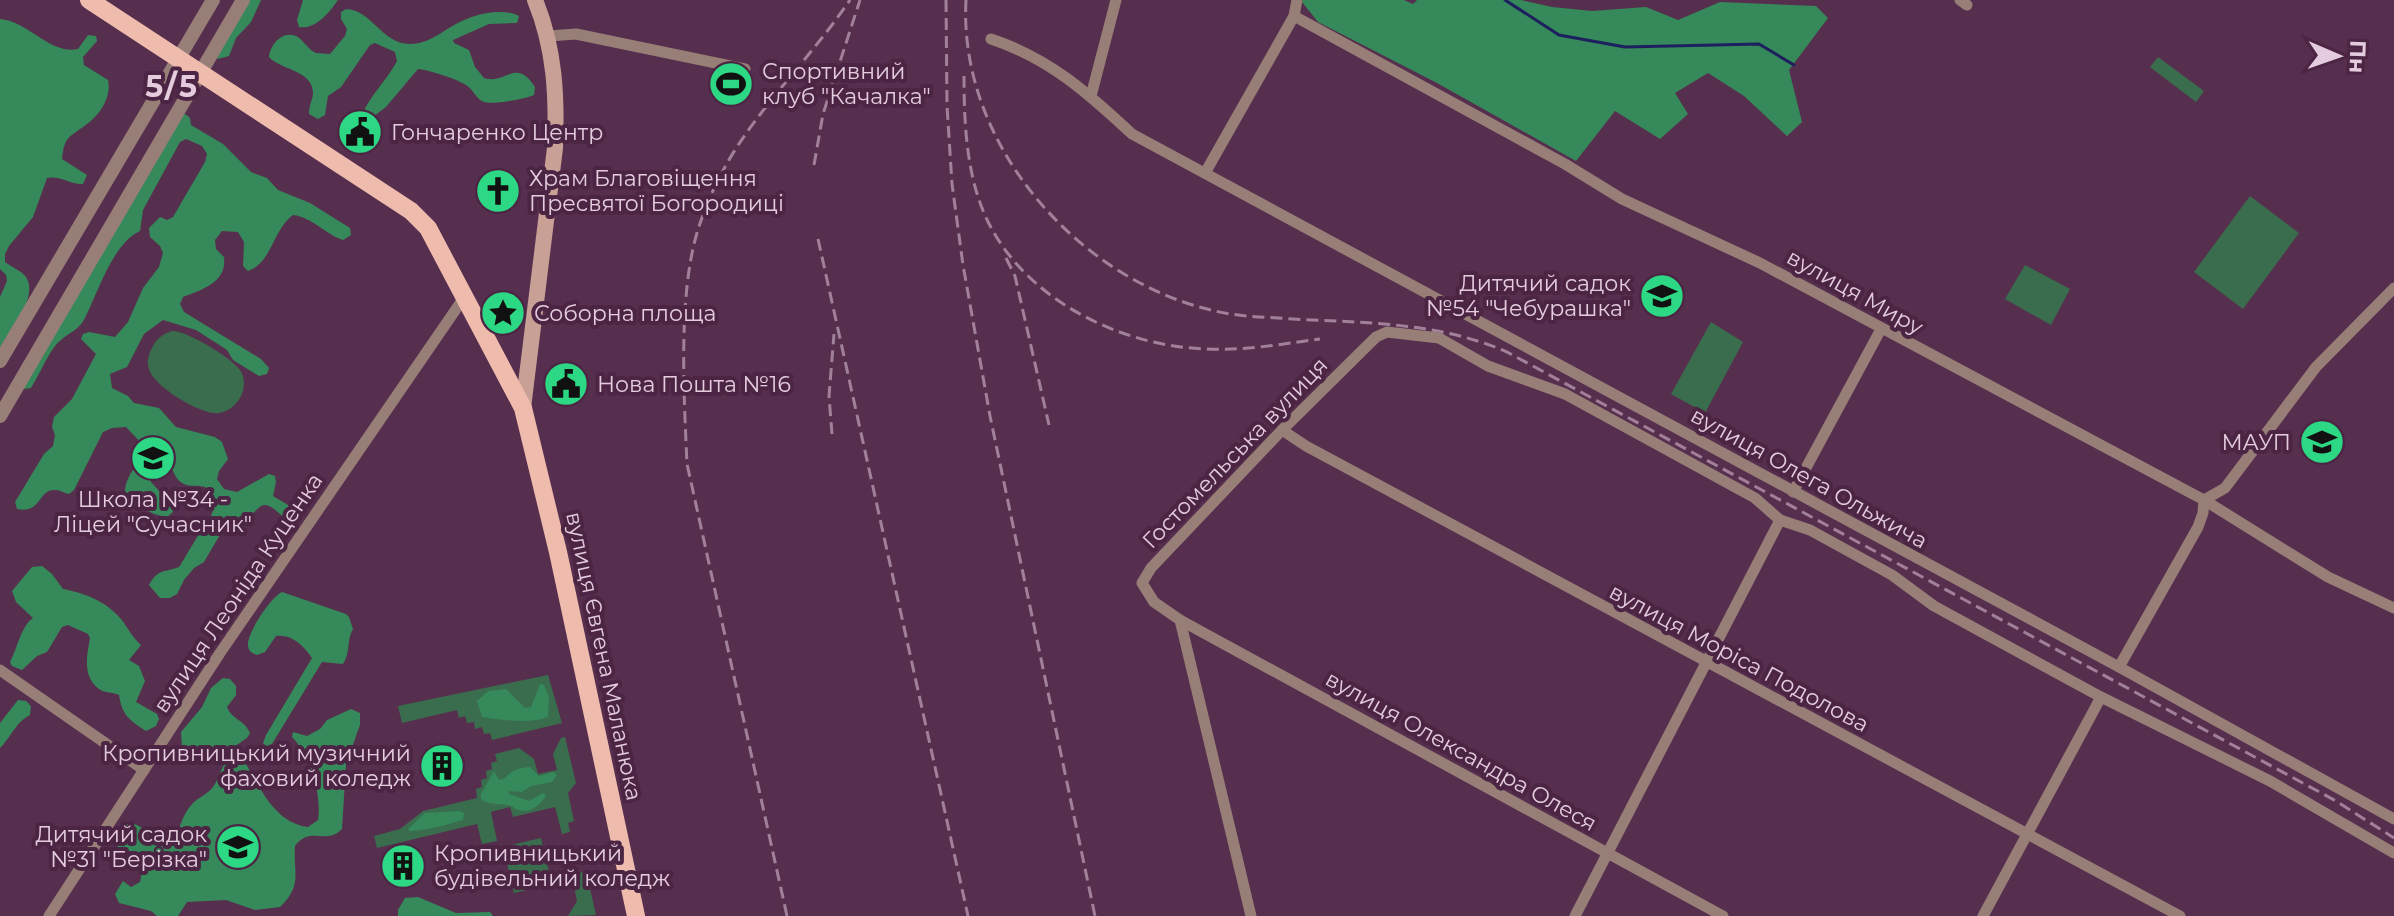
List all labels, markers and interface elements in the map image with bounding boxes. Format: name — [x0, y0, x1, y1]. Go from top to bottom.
north arrow — [2298, 16, 2378, 96]
text: Пн — [2343, 40, 2372, 74]
place label: Спортивний клуб "Качалка" — [762, 58, 931, 110]
sports icon: Спортивний клуб "Качалка" — [707, 60, 755, 108]
district label: 5/5 — [145, 68, 199, 105]
public building icon: Гончаренко Центр — [336, 108, 384, 156]
place label: Гончаренко Центр — [391, 119, 603, 146]
place label: Храм Благовіщення Пресвятої Богородиці — [529, 165, 784, 217]
church icon: Храм Благовіщення Пресвятої Богородиці — [474, 167, 522, 215]
street label: вулиця Миру — [1782, 243, 1929, 341]
place label: Дитячий садок №54 "Чебурашка" — [1426, 270, 1631, 322]
school or university icon: Дитячий садок №54 "Чебурашка" — [1638, 272, 1686, 320]
place icon: Соборна площа — [479, 289, 527, 337]
place label: Соборна площа — [534, 300, 716, 327]
street label: Гостомельська вулиця — [1137, 352, 1333, 554]
public building icon: Нова Пошта №16 — [542, 360, 590, 408]
place label: Нова Пошта №16 — [597, 371, 791, 398]
street label: вулиця Олега Ольжича — [1686, 402, 1932, 554]
school or university icon: МАУП — [2298, 418, 2346, 466]
place label: МАУП — [2221, 429, 2291, 456]
school or university icon: Школа №34 - Ліцей "Сучасник" — [129, 434, 177, 482]
street label: вулиця Леоніда Куценка — [148, 468, 328, 718]
place label: Школа №34 - Ліцей "Сучасник" — [54, 486, 252, 538]
street label: вулиця Євгена Маланюка — [560, 509, 648, 803]
street label: вулиця Моріса Подолова — [1605, 578, 1873, 738]
street label: вулиця Олександра Олеся — [1321, 665, 1601, 837]
place label: Кропивницький музичний фаховий коледж — [102, 740, 411, 792]
building icon: Кропивницький музичний фаховий коледж — [418, 742, 466, 790]
place label: Дитячий садок №31 "Берізка" — [35, 821, 207, 873]
school or university icon: Дитячий садок №31 "Берізка" — [214, 823, 262, 871]
place label: Кропивницький будівельний коледж — [434, 840, 670, 892]
building icon: Кропивницький будівельний коледж — [379, 842, 427, 890]

